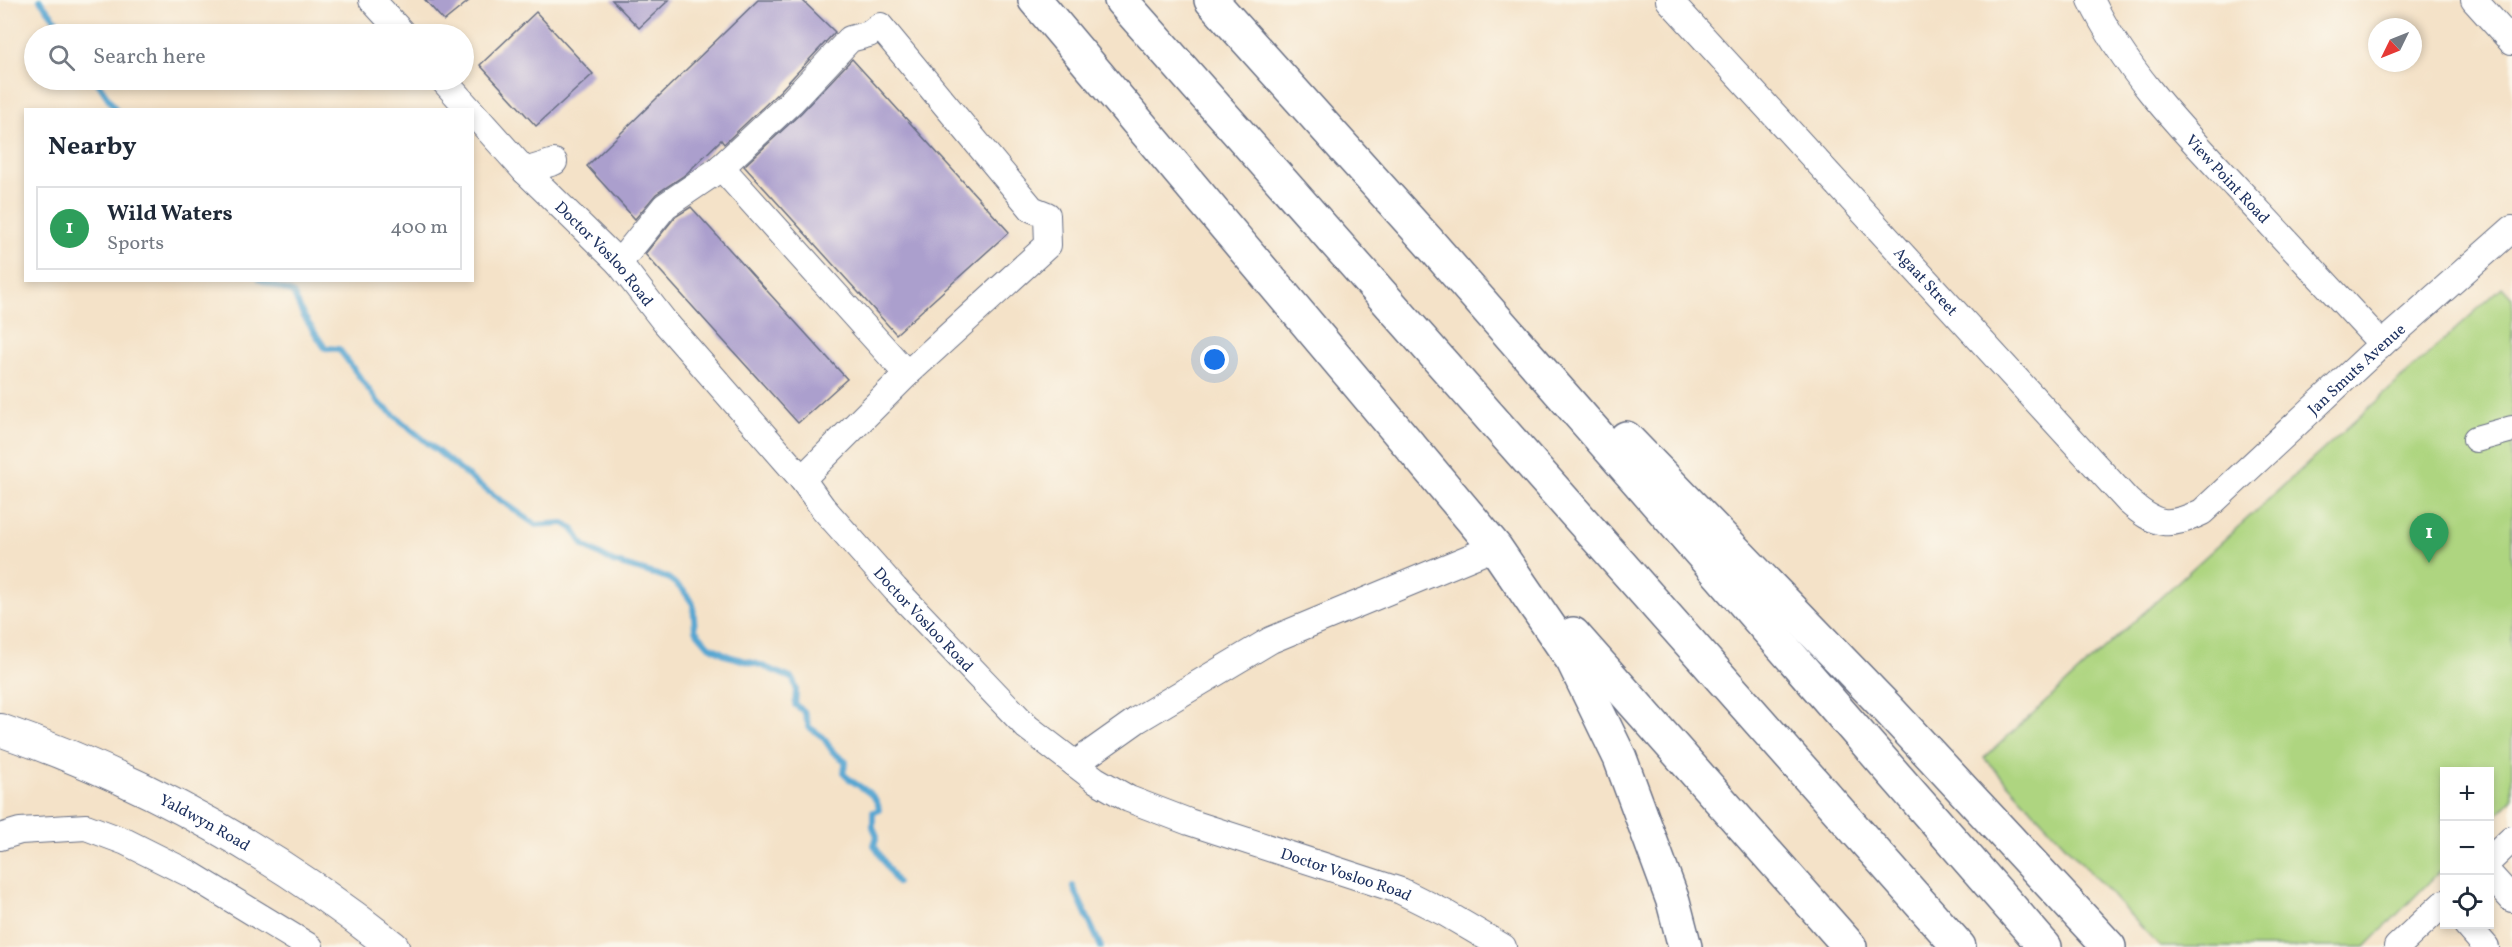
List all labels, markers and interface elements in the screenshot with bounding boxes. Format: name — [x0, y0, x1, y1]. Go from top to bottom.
north arrow — [2368, 18, 2422, 72]
search box — [24, 24, 474, 90]
icon: search — [45, 41, 78, 74]
text: Search here — [93, 42, 206, 73]
text: Nearby — [48, 129, 137, 165]
street label: View Point Road — [2180, 131, 2274, 229]
street label: Doctor Vosloo Road — [549, 197, 658, 312]
text: Wild Waters — [107, 199, 233, 230]
text: 1 — [65, 214, 74, 242]
text: 400 m — [390, 214, 448, 242]
text: Sports — [107, 230, 164, 258]
street label: Agaat Street — [1888, 243, 1962, 322]
street label: Jan Smuts Avenue — [2304, 319, 2411, 421]
your location — [1200, 345, 1229, 374]
pin: 1 — [2410, 514, 2448, 563]
street label: Doctor Vosloo Road — [868, 563, 978, 678]
map controls — [2440, 767, 2494, 929]
button: + — [2440, 767, 2494, 821]
street label: Yaldwyn Road — [155, 790, 254, 857]
button: − — [2440, 821, 2494, 875]
street label: Doctor Vosloo Road — [1277, 843, 1415, 908]
button: locate — [2440, 875, 2494, 929]

